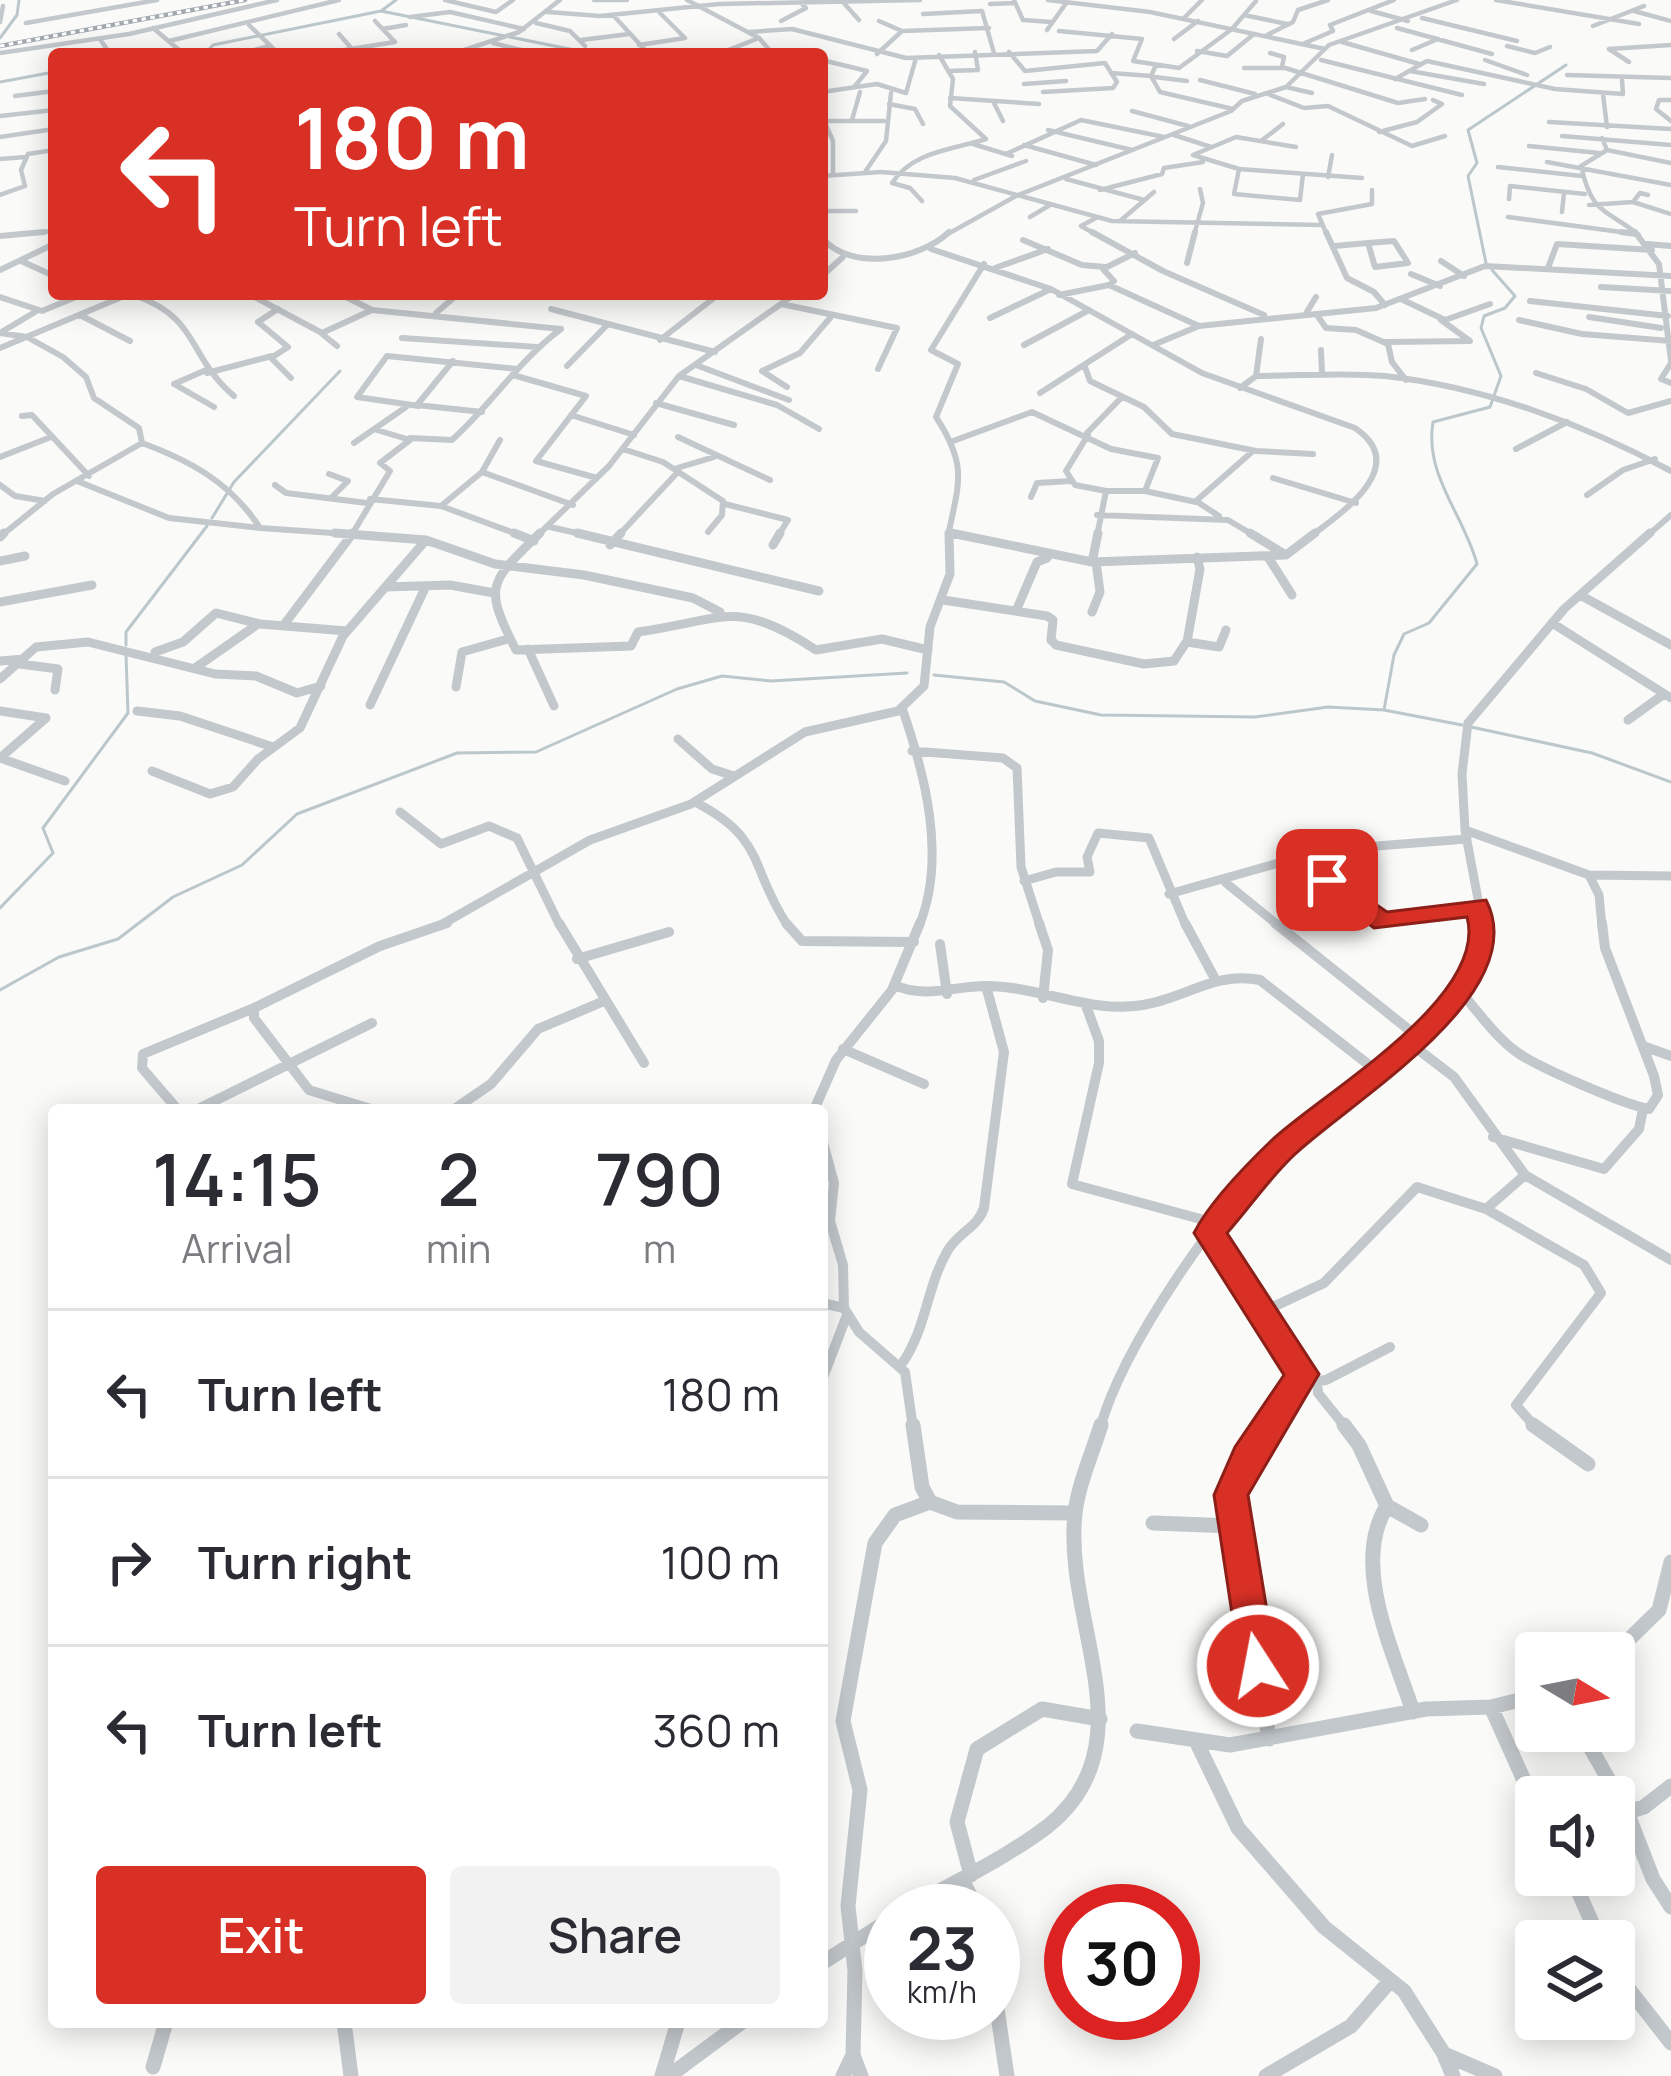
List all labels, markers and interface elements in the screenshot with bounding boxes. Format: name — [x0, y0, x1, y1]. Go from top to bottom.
text: 180 m — [294, 79, 530, 194]
icon: left — [96, 96, 252, 252]
text: Turn left — [294, 188, 503, 262]
pin — [1276, 829, 1378, 931]
icon: arrive — [1294, 847, 1360, 913]
text: 14:15 — [152, 1129, 322, 1228]
text: 2 — [437, 1129, 480, 1228]
text: 790 — [595, 1129, 724, 1228]
text: Arrival — [181, 1221, 293, 1275]
text: min — [426, 1221, 491, 1275]
text: m — [643, 1221, 676, 1275]
icon: left — [96, 1361, 162, 1427]
text: Turn left — [198, 1363, 383, 1425]
text: 180 m — [662, 1363, 780, 1425]
icon: right — [96, 1529, 162, 1595]
text: Turn right — [198, 1531, 412, 1593]
text: 100 m — [660, 1531, 780, 1593]
position arrow — [1195, 1603, 1321, 1729]
north arrow — [1515, 1632, 1635, 1752]
map controls — [1515, 1632, 1635, 2040]
icon: left — [96, 1697, 162, 1763]
text: Turn left — [198, 1699, 383, 1761]
text: 360 m — [653, 1699, 780, 1761]
button: sound — [1515, 1776, 1635, 1896]
button: Exit — [96, 1866, 426, 2004]
button: Share — [450, 1866, 780, 2004]
speed limit sign: 30 — [1044, 1884, 1200, 2040]
text: 23 — [907, 1906, 977, 1988]
button: layers — [1515, 1920, 1635, 2040]
text: km/h — [907, 1971, 977, 2012]

